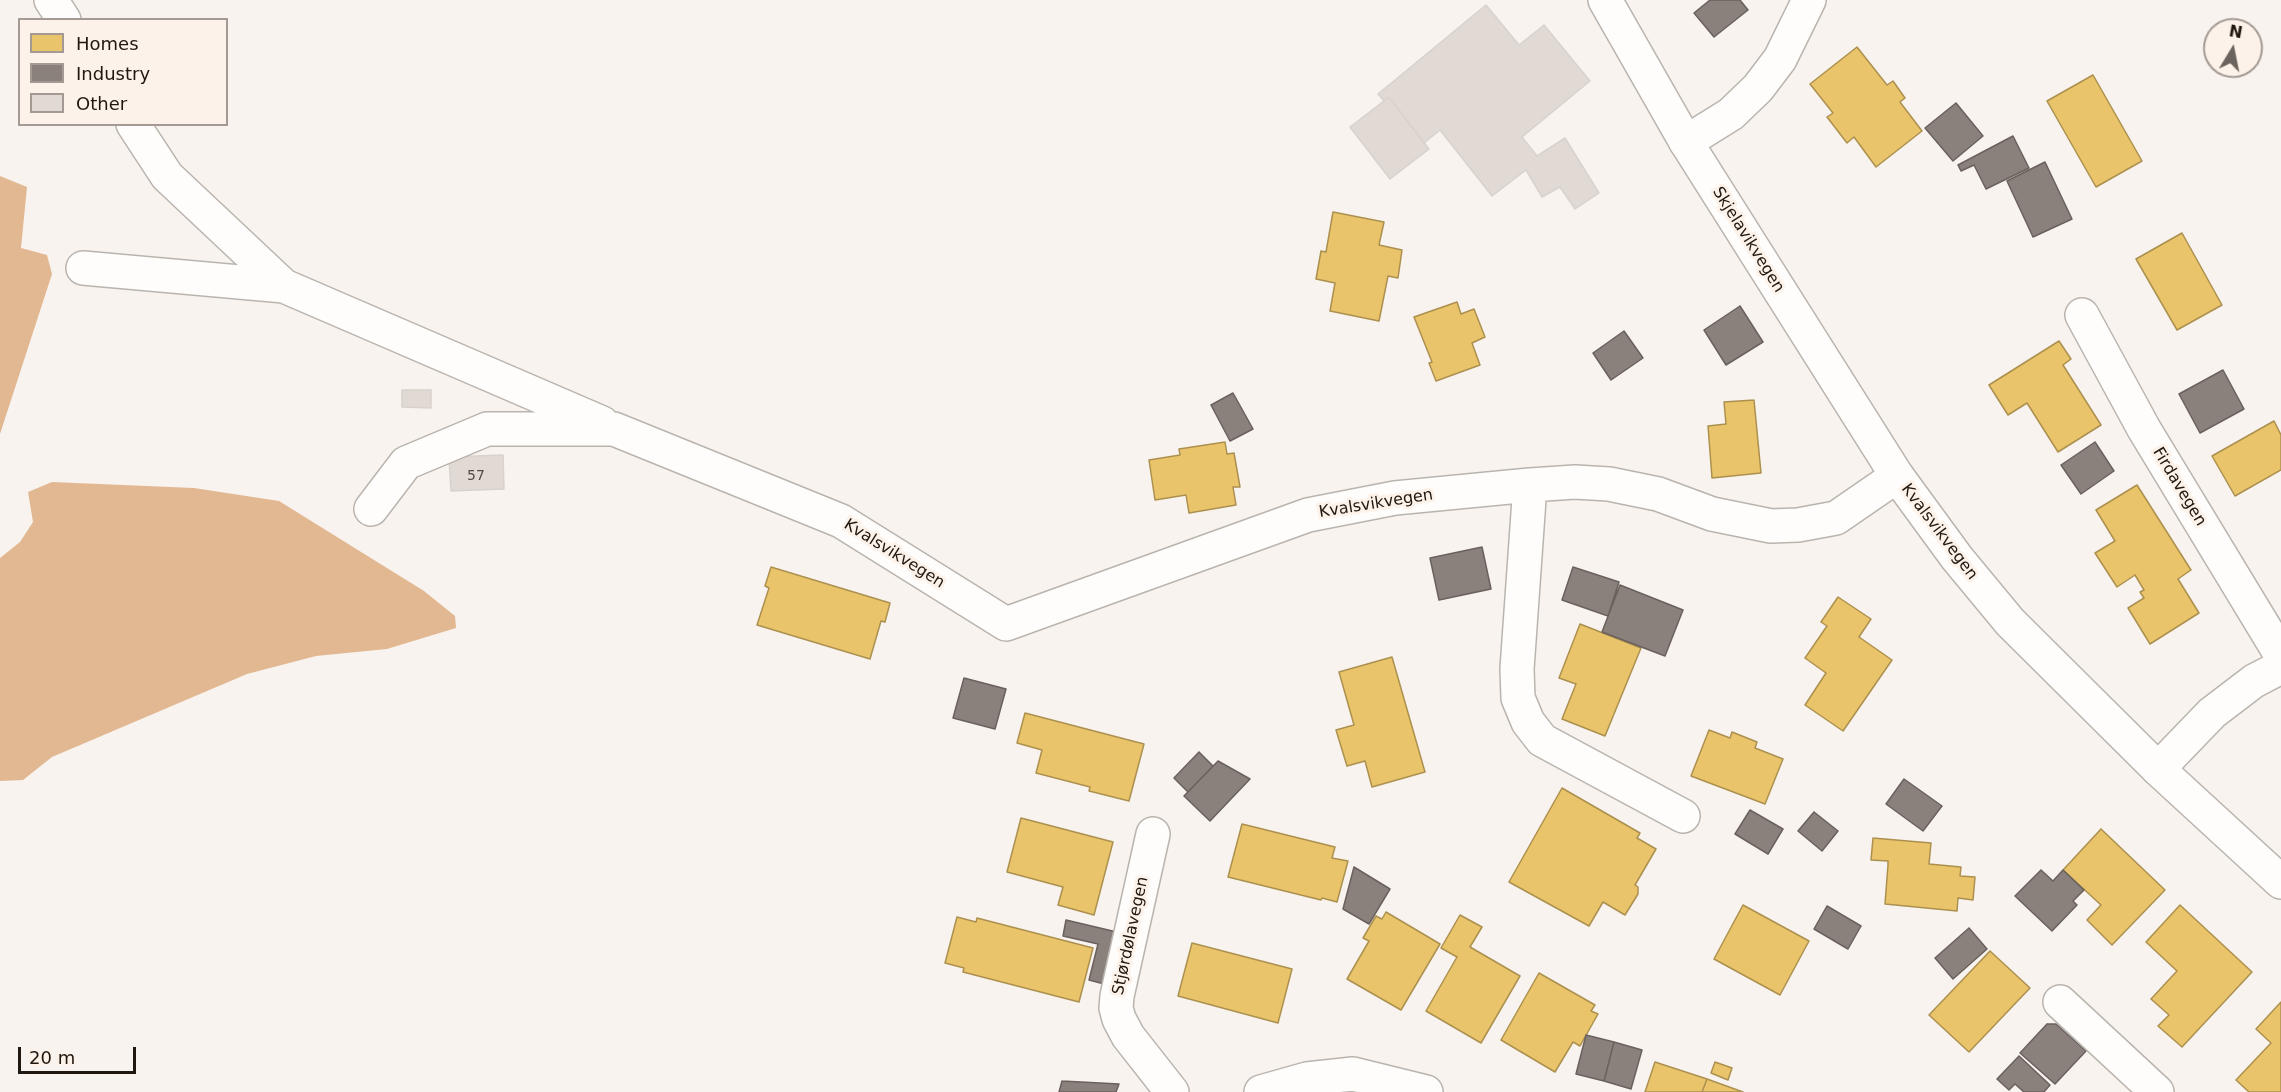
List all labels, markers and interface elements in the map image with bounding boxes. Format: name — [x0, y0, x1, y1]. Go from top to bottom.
legend — [18, 18, 228, 126]
north arrow — [2203, 18, 2263, 78]
text: N — [2228, 21, 2244, 42]
text: Homes — [76, 33, 139, 54]
text: Industry — [76, 63, 150, 84]
text: Other — [76, 93, 127, 114]
street label: Skjelavikvegen — [1708, 184, 1788, 296]
street label: Firdavegen — [2148, 444, 2210, 530]
house number: 57 — [467, 468, 485, 484]
street label: Kvalsvikvegen — [1897, 480, 1981, 584]
street label: Kvalsvikvegen — [1318, 486, 1434, 522]
street label: Kvalsvikvegen — [840, 515, 948, 593]
street label: Stjørdølavegen — [1109, 875, 1153, 997]
scale bar — [21, 1035, 140, 1073]
text: 20 m — [29, 1047, 75, 1068]

